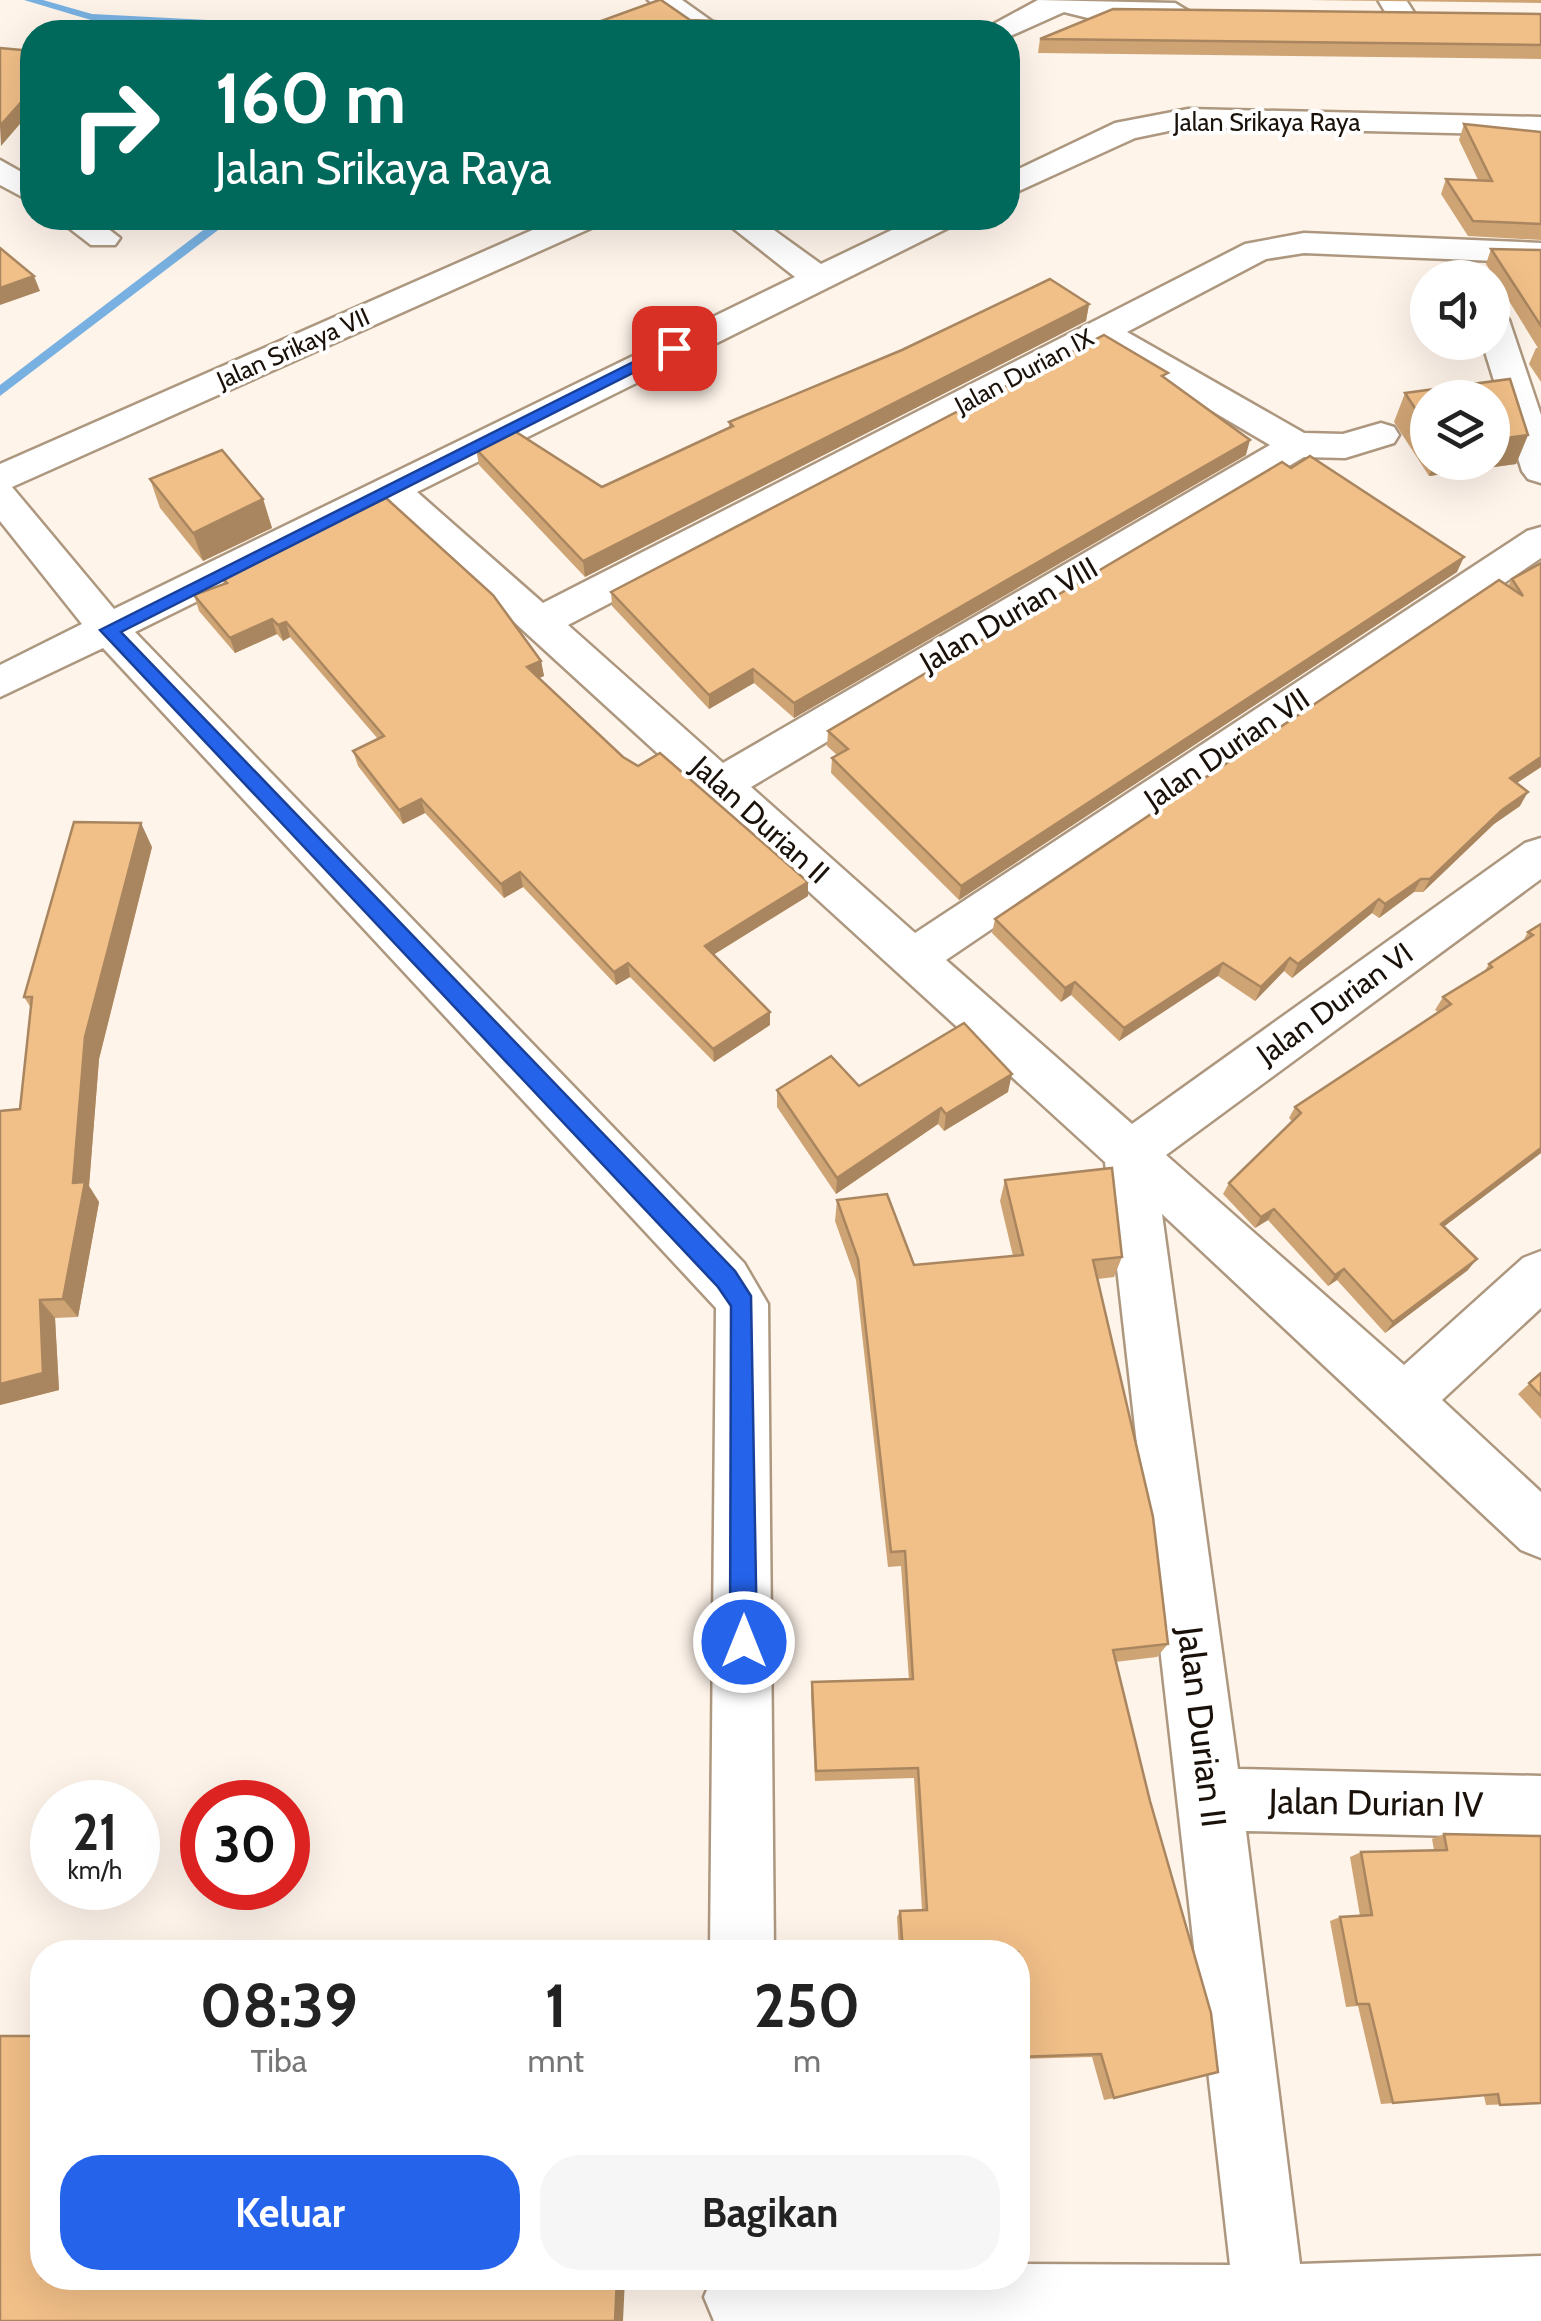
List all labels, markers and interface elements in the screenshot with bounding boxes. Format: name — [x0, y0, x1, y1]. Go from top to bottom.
text: 160 m — [215, 55, 406, 141]
icon: right — [50, 60, 180, 190]
street label: Jalan Srikaya Raya — [1173, 107, 1360, 137]
text: Jalan Srikaya Raya — [215, 141, 551, 195]
map controls — [1410, 260, 1510, 480]
button: sound — [1410, 260, 1510, 360]
street label: Jalan Srikaya VII — [211, 301, 374, 395]
pin — [632, 306, 717, 391]
icon: arrive — [647, 321, 702, 376]
street label: Jalan Durian IX — [949, 322, 1099, 421]
button: layers — [1410, 380, 1510, 480]
street label: Jalan Durian VIII — [912, 549, 1104, 681]
street label: Jalan Durian VII — [1136, 680, 1316, 818]
street label: Jalan Durian II — [683, 747, 837, 891]
street label: Jalan Durian VI — [1249, 935, 1420, 1073]
position arrow — [692, 1590, 796, 1694]
street label: Jalan Durian II — [1169, 1623, 1236, 1830]
street label: Jalan Durian IV — [1267, 1779, 1484, 1826]
speed limit sign: 30 — [180, 1780, 310, 1910]
text: 21 — [73, 1802, 117, 1863]
text: km/h — [68, 1855, 122, 1885]
text: 08:39 — [200, 1969, 358, 2042]
text: 1 — [545, 1969, 567, 2042]
text: 250 — [754, 1969, 860, 2042]
text: Tiba — [250, 2041, 307, 2080]
text: mnt — [528, 2041, 584, 2080]
text: m — [793, 2041, 821, 2080]
button: Keluar — [60, 2155, 520, 2270]
button: Bagikan — [540, 2155, 1000, 2270]

